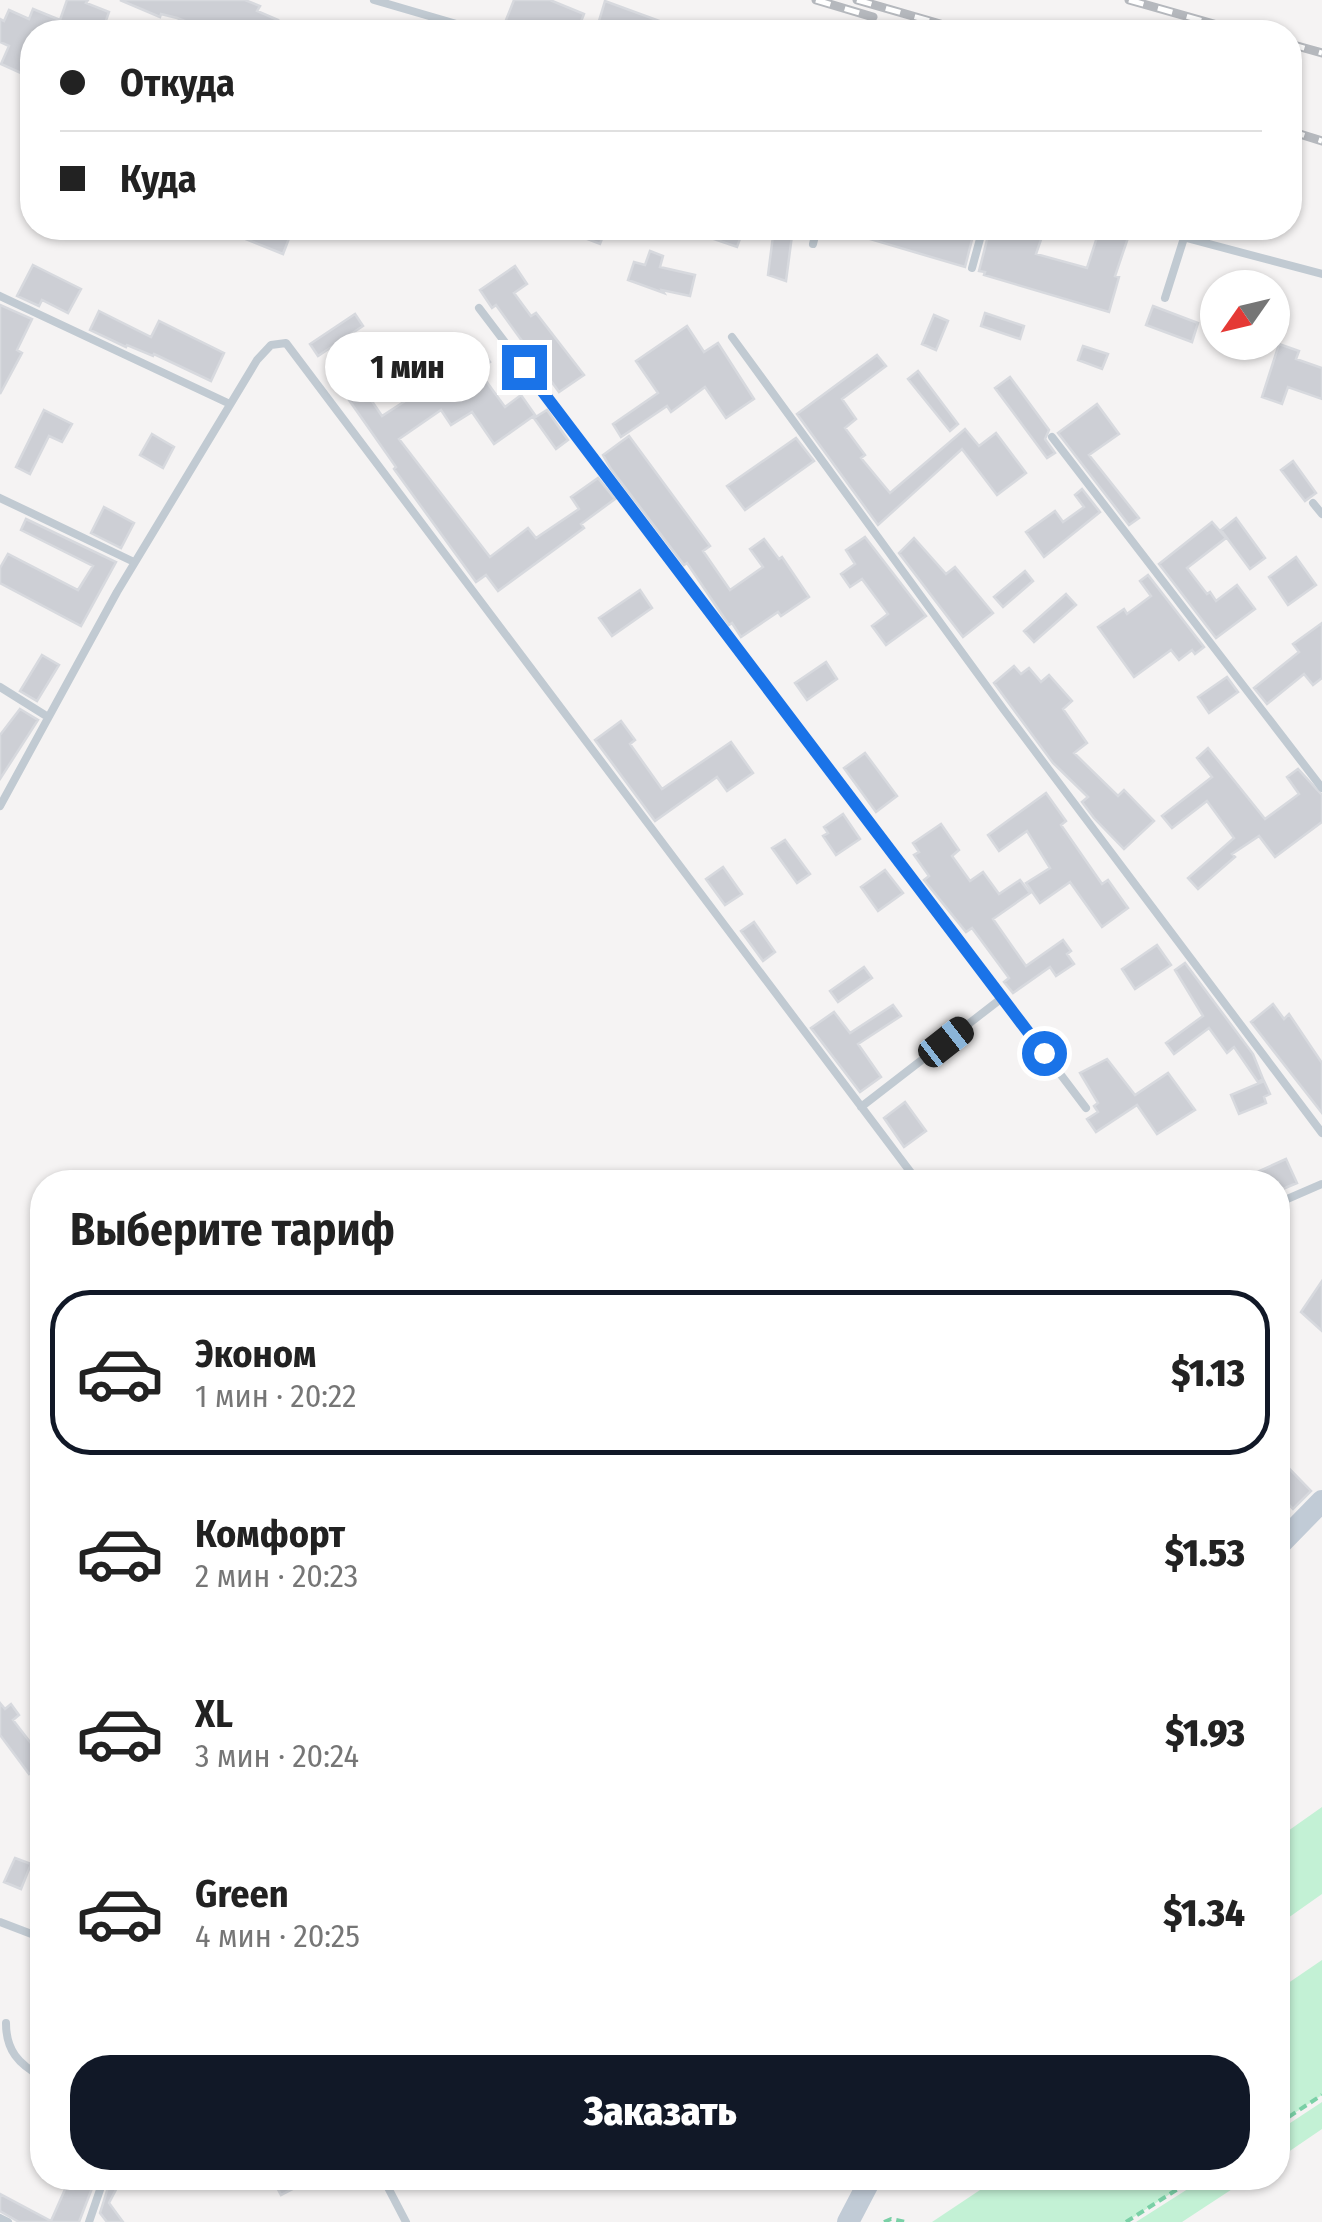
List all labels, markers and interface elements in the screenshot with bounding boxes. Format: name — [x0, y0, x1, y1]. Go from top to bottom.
text: Откуда — [120, 60, 235, 106]
text: Куда — [120, 156, 197, 202]
north arrow — [1200, 270, 1290, 360]
map controls — [1200, 270, 1290, 360]
callout: 1 мин — [324, 332, 489, 402]
route end — [502, 345, 547, 390]
text: 1 мин — [371, 348, 444, 386]
car — [913, 1012, 979, 1072]
route start — [1022, 1031, 1067, 1076]
text: Выберите тариф — [70, 1203, 395, 1257]
icon: car — [75, 1328, 165, 1418]
text: Эконом — [195, 1331, 316, 1377]
text: $1.13 — [1171, 1350, 1245, 1396]
text: 1 мин · 20:22 — [195, 1377, 356, 1415]
icon: car — [75, 1508, 165, 1598]
text: Комфорт — [195, 1511, 345, 1557]
text: $1.53 — [1165, 1530, 1245, 1576]
text: 2 мин · 20:23 — [195, 1557, 358, 1595]
icon: car — [75, 1688, 165, 1778]
text: XL — [195, 1691, 233, 1737]
text: $1.93 — [1165, 1710, 1245, 1756]
text: 3 мин · 20:24 — [195, 1737, 359, 1775]
icon: car — [75, 1868, 165, 1958]
text: Green — [195, 1871, 289, 1917]
text: $1.34 — [1163, 1890, 1245, 1936]
text: 4 мин · 20:25 — [195, 1917, 360, 1955]
button: Заказать — [70, 2055, 1250, 2170]

